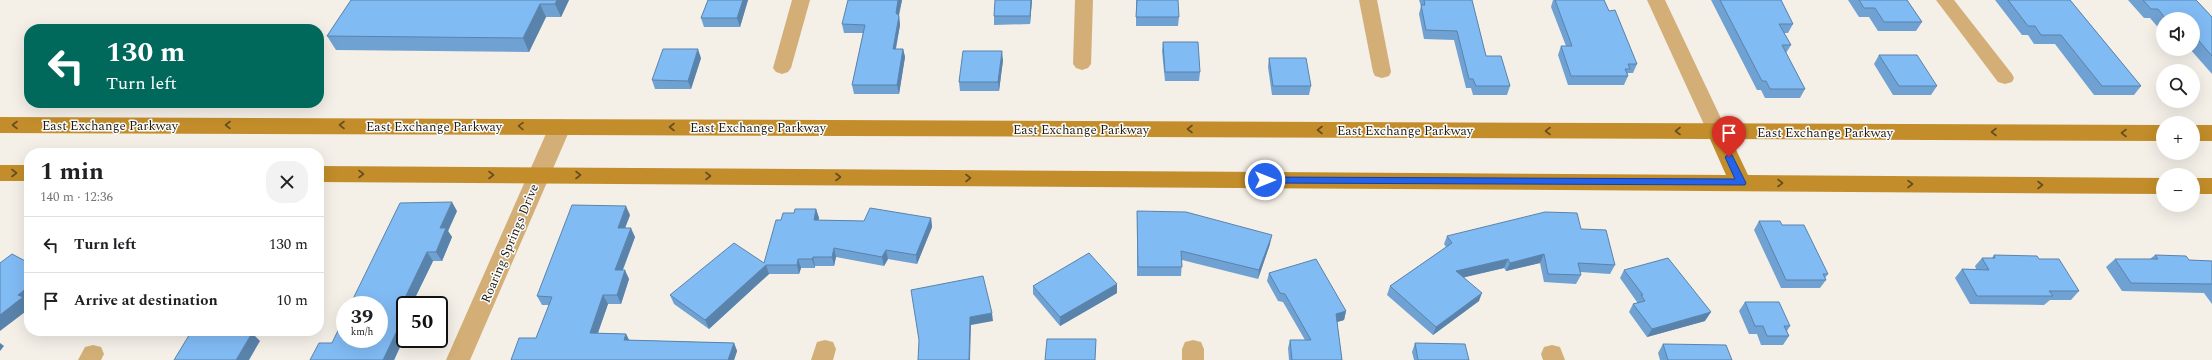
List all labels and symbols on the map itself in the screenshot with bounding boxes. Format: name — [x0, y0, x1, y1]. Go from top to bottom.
street label: East Exchange Parkway — [42, 116, 179, 136]
pin — [1712, 116, 1746, 157]
street label: East Exchange Parkway — [366, 117, 503, 137]
street label: East Exchange Parkway — [690, 118, 827, 138]
street label: East Exchange Parkway — [1013, 120, 1150, 140]
one-way arrow — [12, 121, 18, 129]
one-way arrow — [225, 121, 231, 129]
one-way arrow — [339, 121, 345, 129]
street label: East Exchange Parkway — [1337, 121, 1474, 141]
one-way arrow — [518, 122, 524, 130]
one-way arrow — [669, 123, 675, 131]
street label: East Exchange Parkway — [1757, 123, 1894, 143]
one-way arrow — [1187, 125, 1193, 133]
one-way arrow — [1317, 126, 1323, 134]
one-way arrow — [1545, 127, 1551, 135]
one-way arrow — [1675, 127, 1681, 135]
one-way arrow — [1991, 128, 1997, 136]
one-way arrow — [2121, 129, 2127, 137]
position arrow — [1244, 159, 1286, 201]
one-way arrow — [12, 169, 18, 177]
one-way arrow — [358, 170, 364, 178]
one-way arrow — [488, 171, 494, 179]
one-way arrow — [575, 171, 581, 179]
one-way arrow — [705, 172, 711, 180]
one-way arrow — [835, 173, 841, 181]
one-way arrow — [965, 174, 971, 182]
one-way arrow — [1777, 179, 1783, 187]
one-way arrow — [1907, 180, 1913, 188]
street label: Roaring Springs Drive — [476, 181, 544, 306]
one-way arrow — [2037, 181, 2043, 189]
speed limit sign: 50 — [396, 296, 448, 348]

